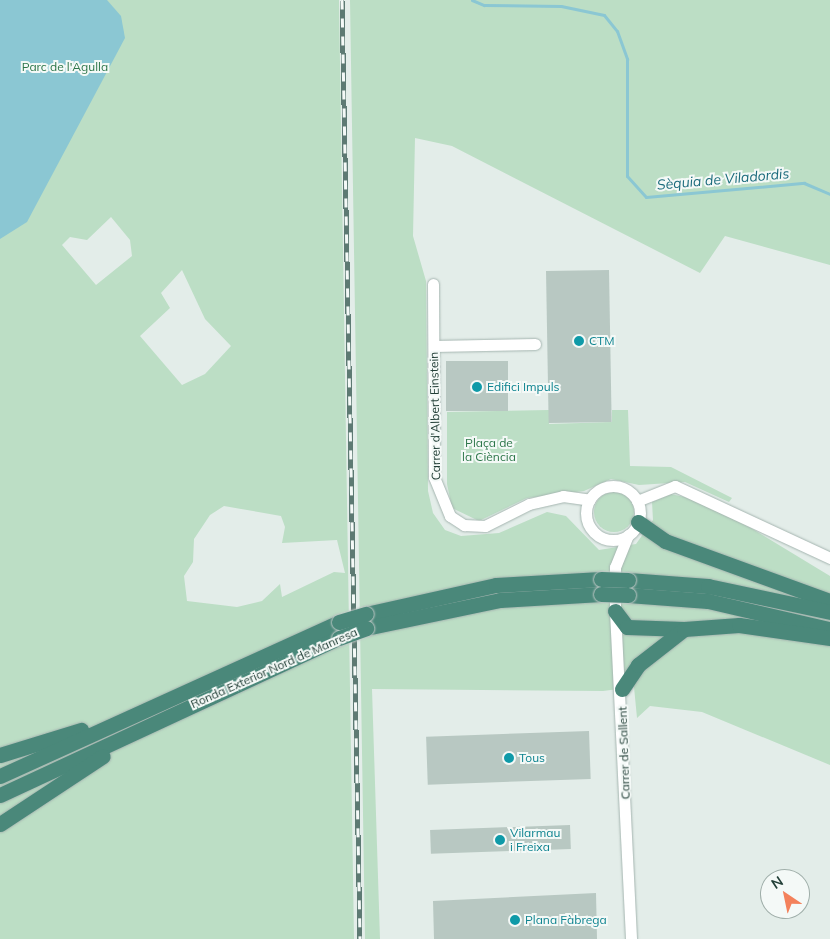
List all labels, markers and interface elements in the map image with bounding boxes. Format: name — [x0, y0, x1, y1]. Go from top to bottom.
park label: Parc de l'Agulla — [22, 60, 108, 74]
water label: Sèquia de Viladordis — [656, 165, 790, 193]
place label: CTM — [589, 334, 615, 348]
marker: CTM — [573, 335, 585, 347]
street label: Carrer d'Albert Einstein — [427, 352, 443, 480]
place label: Edifici Impuls — [487, 380, 559, 394]
marker: Edifici Impuls — [471, 381, 483, 393]
park label: Plaça de la Ciència — [462, 436, 516, 464]
street label: Ronda Exterior Nord de Manresa — [188, 625, 360, 711]
street label: Carrer de Sallent — [615, 706, 633, 800]
place label: Tous — [519, 751, 545, 765]
marker: Tous — [503, 752, 515, 764]
place label: Vilarmau i Freixa — [510, 826, 560, 854]
marker: Vilarmau i Freixa — [494, 834, 506, 846]
north arrow — [760, 869, 810, 919]
text: N — [768, 872, 787, 893]
place label: Plana Fàbrega — [525, 913, 607, 927]
marker: Plana Fàbrega — [509, 914, 521, 926]

